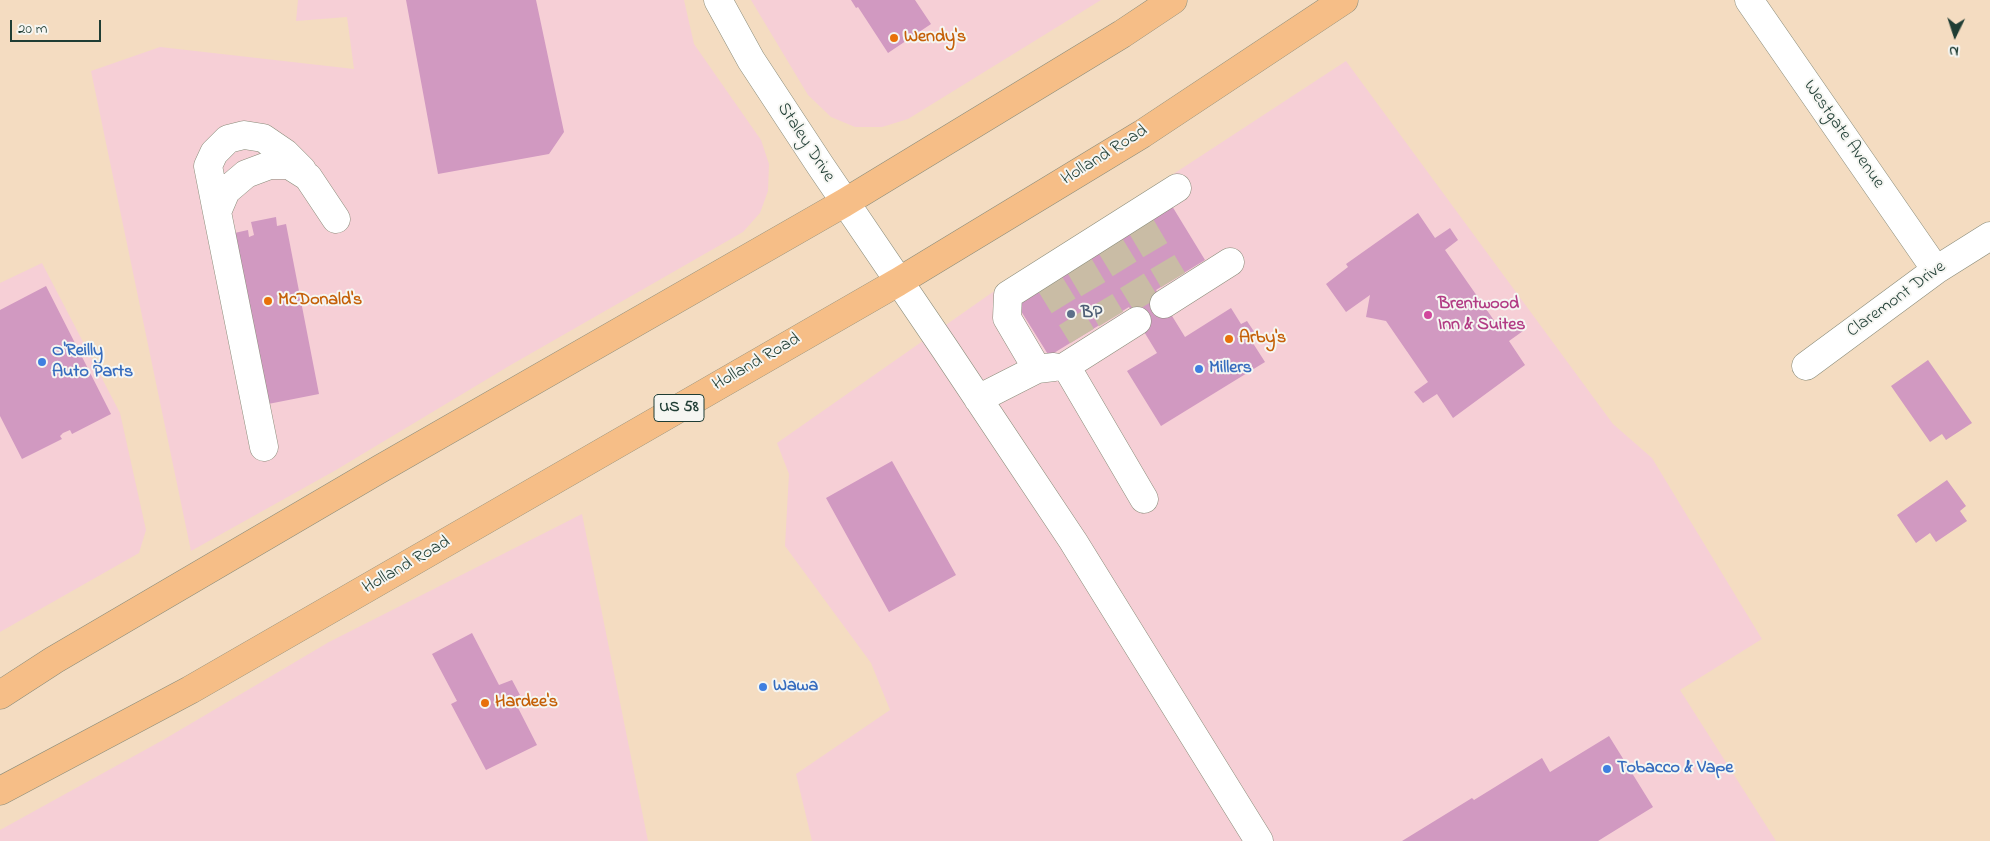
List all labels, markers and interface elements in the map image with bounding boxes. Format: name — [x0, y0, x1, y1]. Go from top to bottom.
scale bar — [12, 10, 104, 42]
north arrow — [1930, 10, 1980, 60]
text: 20 m — [18, 18, 47, 40]
place label: Wendy's — [904, 27, 966, 49]
marker: Wendy's — [888, 32, 900, 44]
text: N — [1948, 40, 1959, 61]
street label: Westgate Avenue — [1798, 77, 1888, 193]
street label: Staley Drive — [771, 99, 839, 187]
street label: Holland Road — [1058, 121, 1152, 191]
street label: Claremont Drive — [1843, 257, 1951, 343]
place label: McDonald's — [278, 290, 362, 312]
place label: Brentwood Inn & Suites — [1438, 294, 1526, 336]
marker: McDonald's — [262, 295, 274, 307]
place label: BP — [1081, 303, 1102, 325]
marker: BP — [1065, 308, 1077, 320]
marker: Brentwood Inn & Suites — [1422, 309, 1434, 321]
place label: Arby's — [1239, 328, 1286, 350]
street label: Holland Road — [709, 329, 805, 397]
marker: Arby's — [1223, 333, 1235, 345]
place label: O'Reilly Auto Parts — [52, 341, 133, 384]
marker: O'Reilly Auto Parts — [36, 356, 48, 368]
place label: Millers — [1209, 358, 1252, 380]
marker: Millers — [1193, 363, 1205, 375]
road number: US 58 — [654, 394, 704, 422]
street label: Holland Road — [359, 532, 455, 600]
place label: Wawa — [773, 676, 818, 698]
marker: Wawa — [757, 681, 769, 693]
place label: Hardee's — [495, 692, 558, 714]
marker: Hardee's — [479, 697, 491, 709]
place label: Tobacco & Vape — [1617, 758, 1733, 780]
marker: Tobacco & Vape — [1601, 763, 1613, 775]

